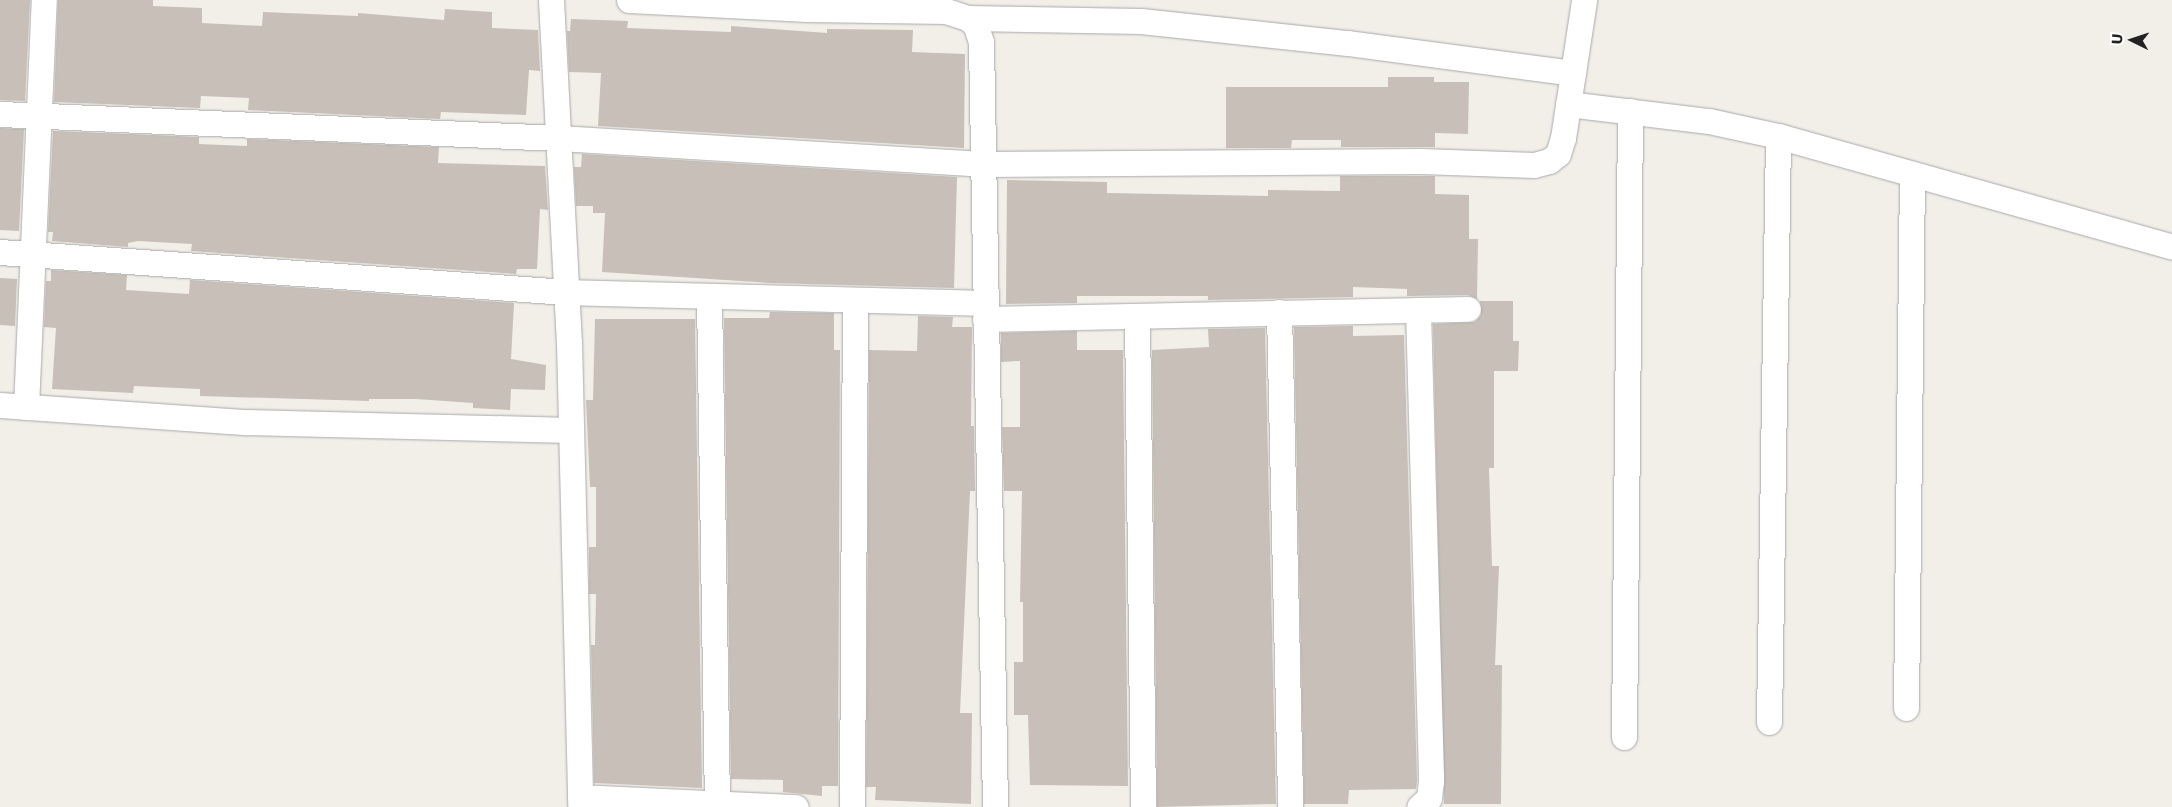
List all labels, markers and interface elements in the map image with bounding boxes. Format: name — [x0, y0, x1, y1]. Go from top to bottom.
north arrow — [2107, 15, 2157, 65]
text: U — [2109, 33, 2125, 45]

